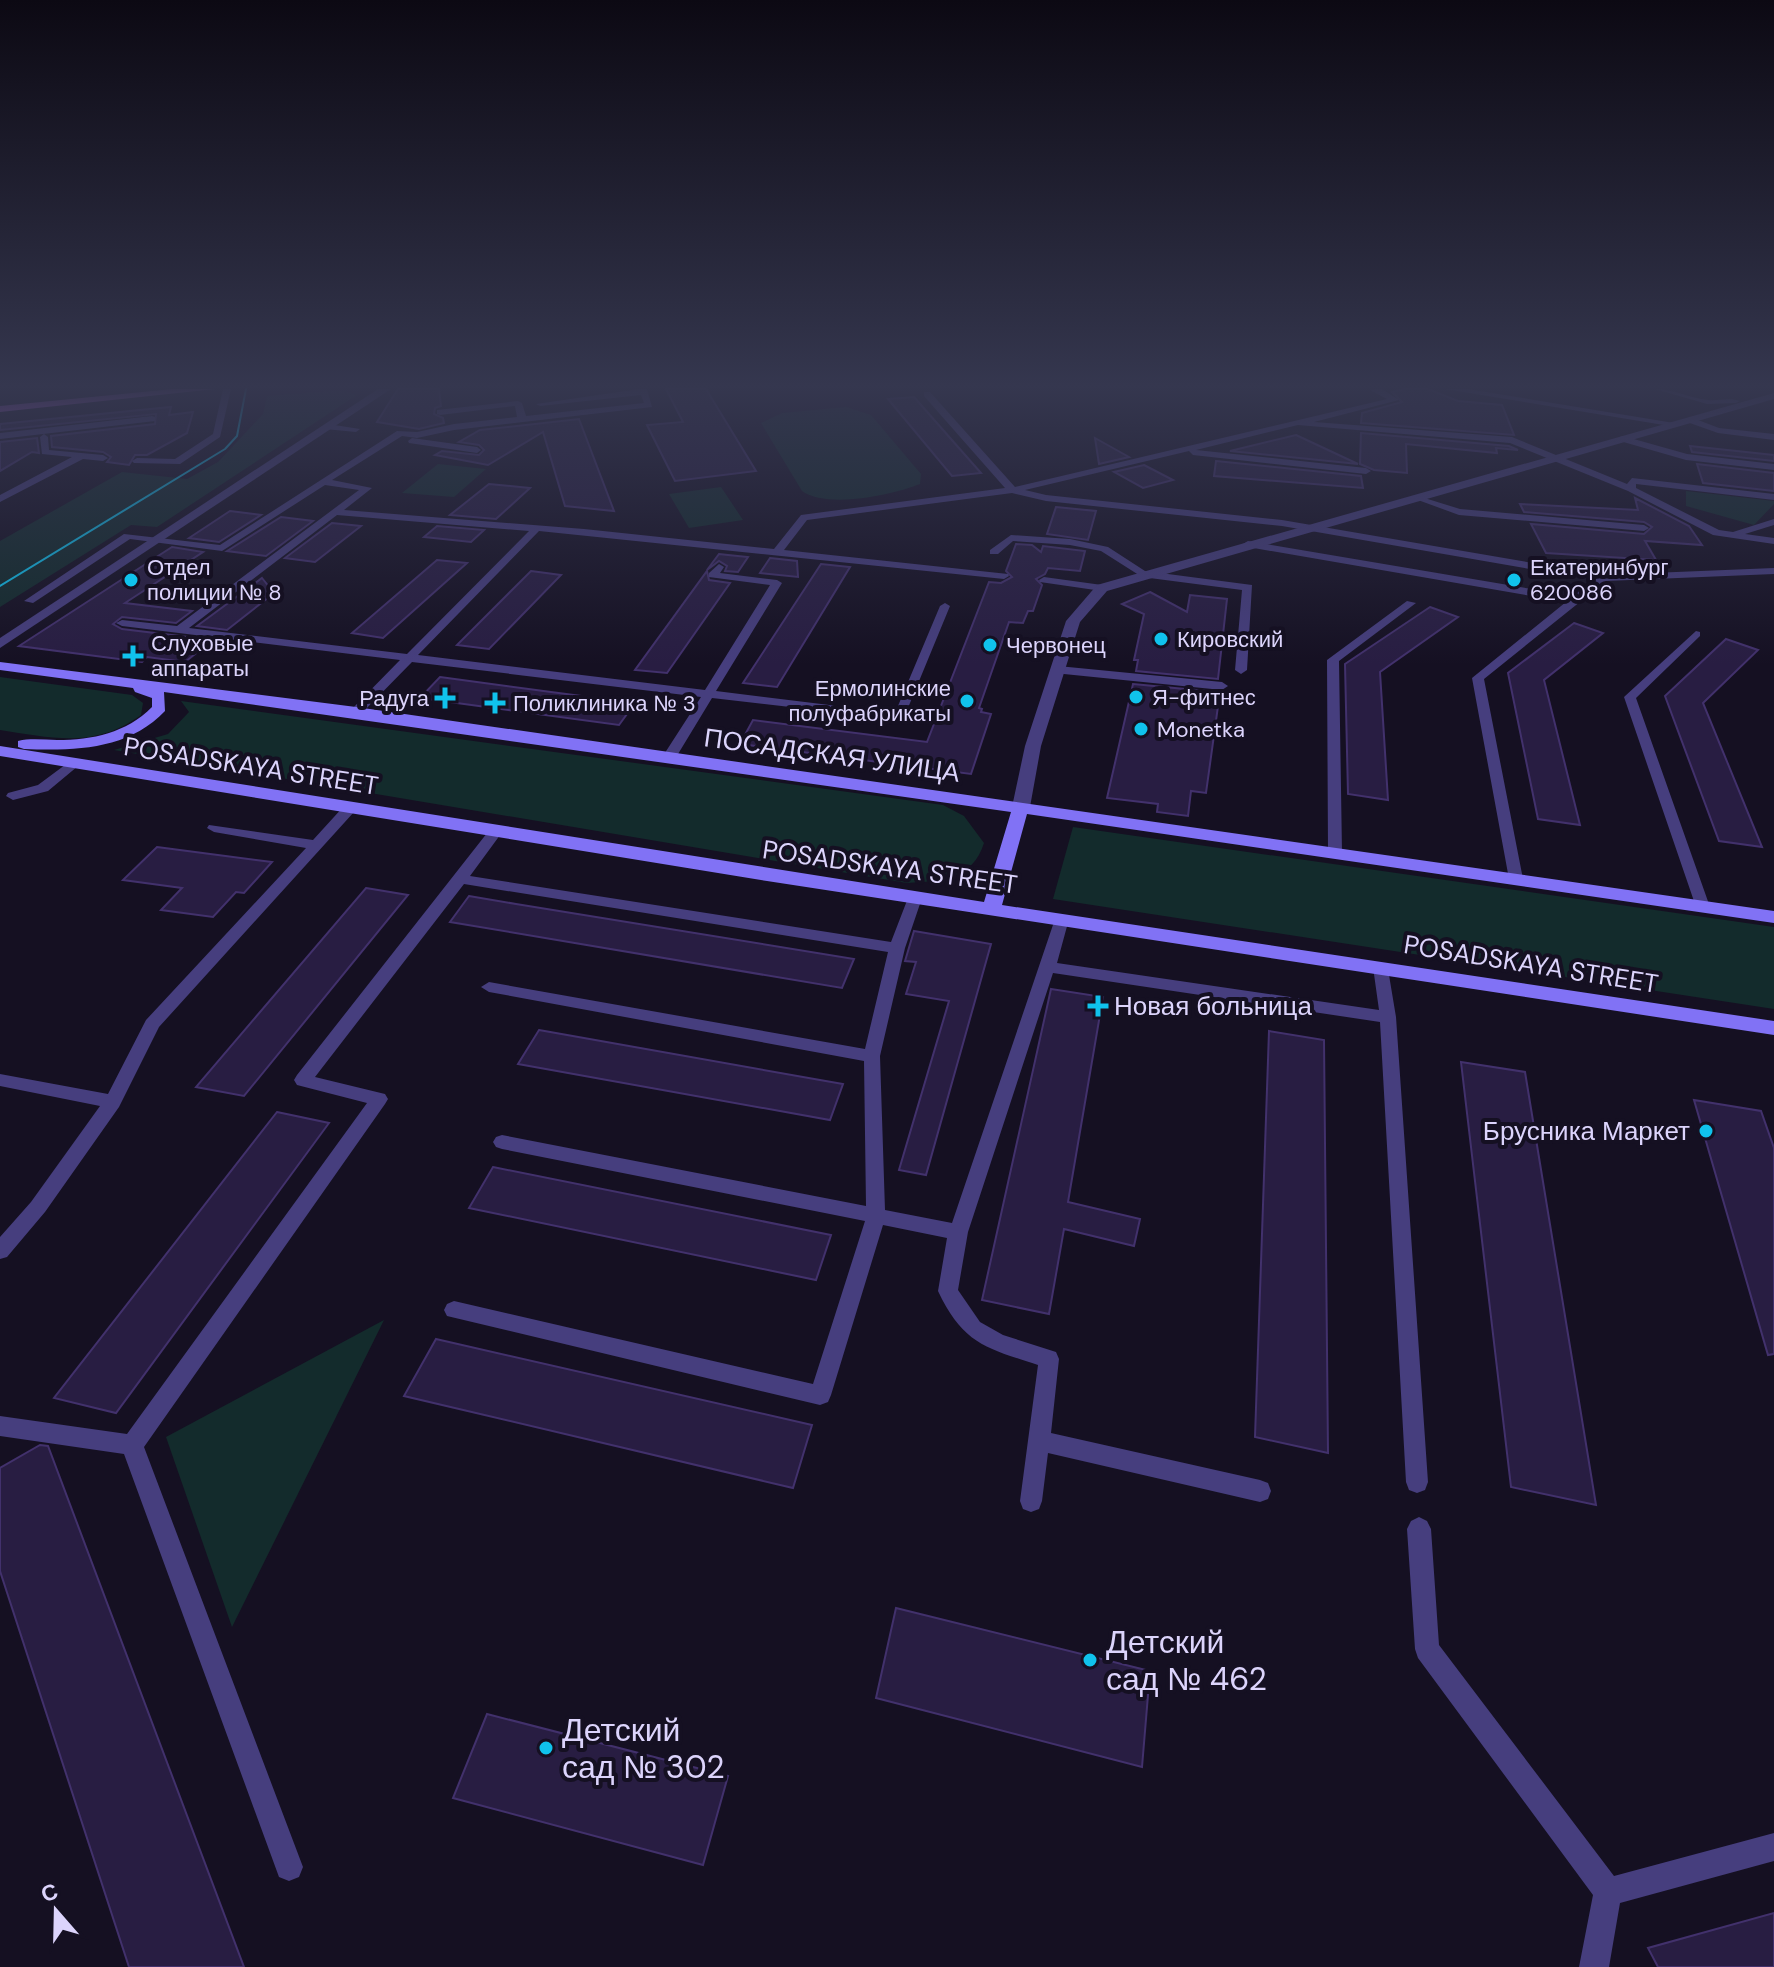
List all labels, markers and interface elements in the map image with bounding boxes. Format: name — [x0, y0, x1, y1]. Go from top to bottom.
place label: Отдел полиции № 8 — [147, 553, 282, 607]
place label: Екатеринбург 620086 — [1530, 553, 1668, 607]
marker: Отдел полиции № 8 — [122, 571, 140, 589]
marker: Екатеринбург 620086 — [1505, 571, 1523, 589]
place label: Кировский — [1177, 625, 1283, 654]
place label: Слуховые аппараты — [151, 629, 253, 683]
marker: Кировский — [1152, 630, 1170, 648]
place label: Червонец — [1006, 631, 1106, 660]
marker: Червонец — [981, 636, 999, 654]
marker: Слуховые аппараты — [122, 645, 144, 667]
place label: Ермолинские полуфабрикаты — [789, 674, 951, 728]
place label: Я-фитнес — [1152, 683, 1256, 712]
place label: Радуга — [359, 684, 430, 713]
marker: Я-фитнес — [1127, 688, 1145, 706]
marker: Радуга — [436, 689, 454, 707]
place label: Поликлиника № 3 — [513, 689, 696, 718]
marker: Поликлиника № 3 — [484, 692, 506, 714]
marker: Ермолинские полуфабрикаты — [958, 692, 976, 710]
place label: Monetka — [1157, 715, 1245, 744]
street label: ПОСАДСКАЯ УЛИЦА — [702, 720, 963, 790]
marker: Monetka — [1132, 720, 1150, 738]
street label: POSADSKAYA STREET — [121, 729, 381, 803]
street label: POSADSKAYA STREET — [760, 832, 1020, 902]
street label: POSADSKAYA STREET — [1401, 927, 1661, 1001]
place label: Новая больница — [1114, 989, 1312, 1023]
marker: Новая больница — [1089, 997, 1107, 1015]
place label: Брусника Маркет — [1483, 1114, 1690, 1148]
marker: Брусника Маркет — [1697, 1122, 1715, 1140]
place label: Детский сад № 462 — [1106, 1621, 1267, 1700]
marker: Детский сад № 462 — [1081, 1651, 1099, 1669]
place label: Детский сад № 302 — [562, 1709, 725, 1788]
marker: Детский сад № 302 — [537, 1739, 555, 1757]
north arrow — [16, 1871, 96, 1951]
text: С — [37, 1876, 62, 1909]

